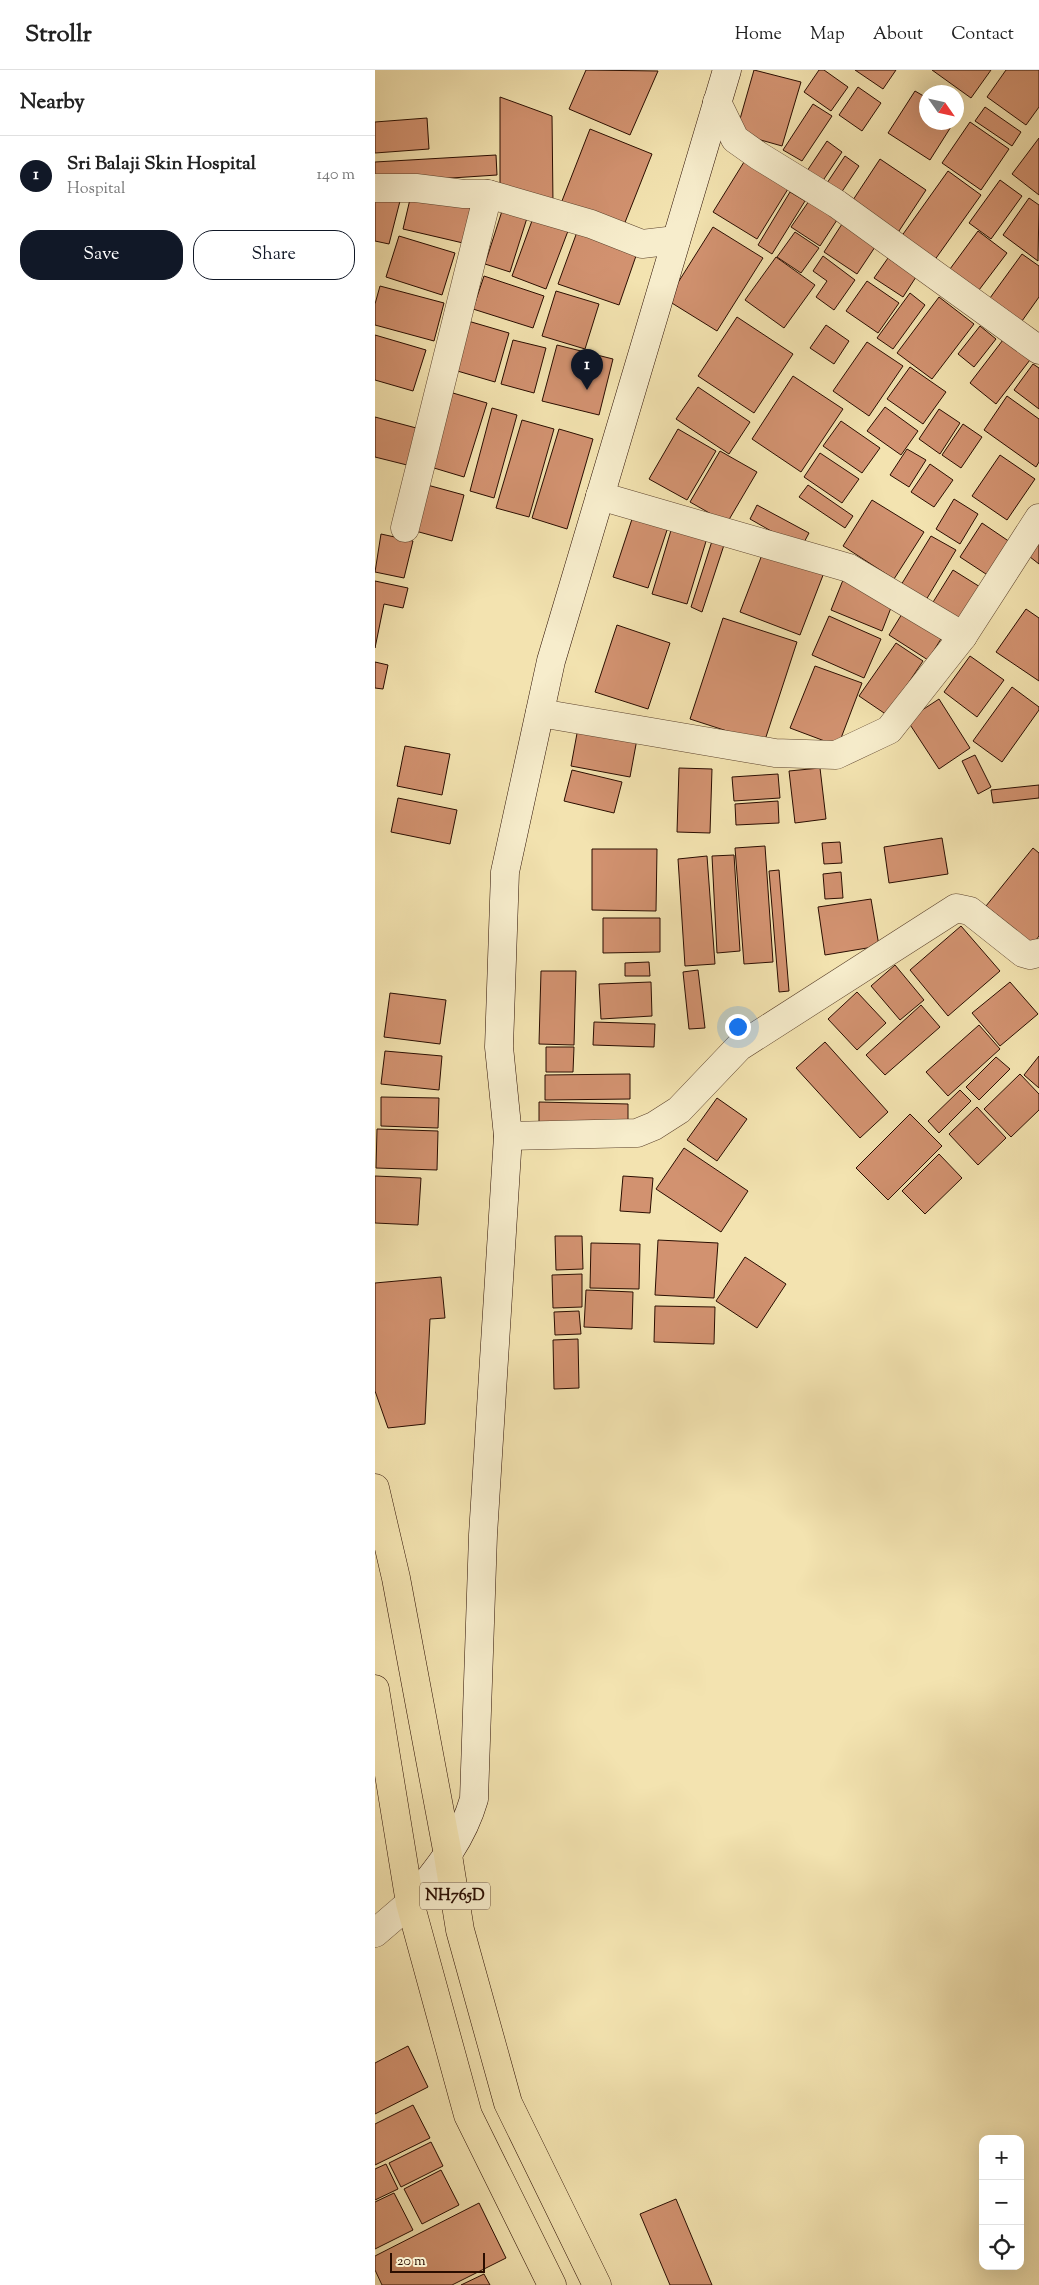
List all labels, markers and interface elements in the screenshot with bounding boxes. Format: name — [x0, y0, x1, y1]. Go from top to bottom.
text: Strollr — [25, 18, 92, 52]
text: Home — [735, 22, 782, 48]
text: Map — [810, 22, 845, 48]
text: About — [873, 22, 923, 48]
text: Contact — [951, 22, 1014, 48]
north arrow — [919, 85, 964, 130]
text: Nearby — [20, 88, 85, 118]
text: Sri Balaji Skin Hospital — [67, 151, 256, 178]
text: 1 — [33, 164, 39, 187]
text: 140 m — [317, 164, 355, 187]
text: Hospital — [67, 178, 125, 201]
button: Save — [20, 230, 183, 280]
button: Share — [193, 230, 355, 280]
pin: 1 — [571, 349, 603, 390]
your location — [725, 1014, 751, 1040]
road number: NH765D — [420, 1882, 490, 1910]
map controls — [979, 2135, 1024, 2270]
button: + — [979, 2135, 1024, 2180]
button: − — [979, 2180, 1024, 2225]
button: locate — [979, 2225, 1024, 2270]
scale bar — [390, 2250, 485, 2273]
text: 20 m — [397, 2252, 426, 2272]

